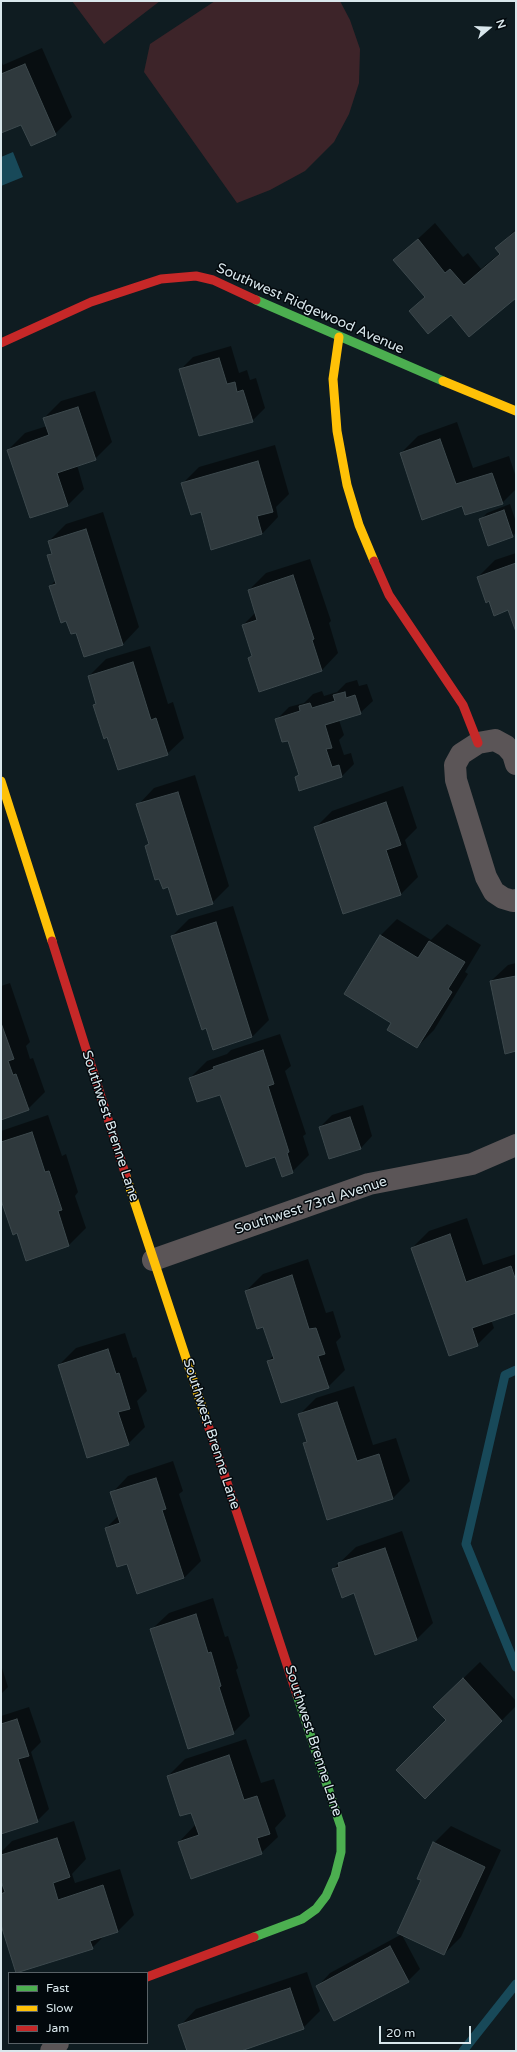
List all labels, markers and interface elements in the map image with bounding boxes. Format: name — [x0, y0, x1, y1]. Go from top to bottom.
north arrow — [469, 8, 509, 48]
text: N — [493, 18, 508, 30]
street label: Southwest Ridgewood Avenue — [214, 260, 406, 358]
street label: Southwest Brenne Lane — [78, 1048, 142, 1204]
street label: Southwest 73rd Avenue — [233, 1173, 389, 1239]
street label: Southwest Brenne Lane — [179, 1356, 243, 1512]
street label: Southwest Brenne Lane — [281, 1663, 345, 1819]
legend — [8, 1972, 148, 2044]
text: Fast — [46, 1981, 69, 1995]
text: Slow — [46, 2001, 73, 2015]
scale bar — [381, 2018, 473, 2044]
text: Jam — [46, 2021, 69, 2035]
text: 20 m — [386, 2026, 415, 2040]

